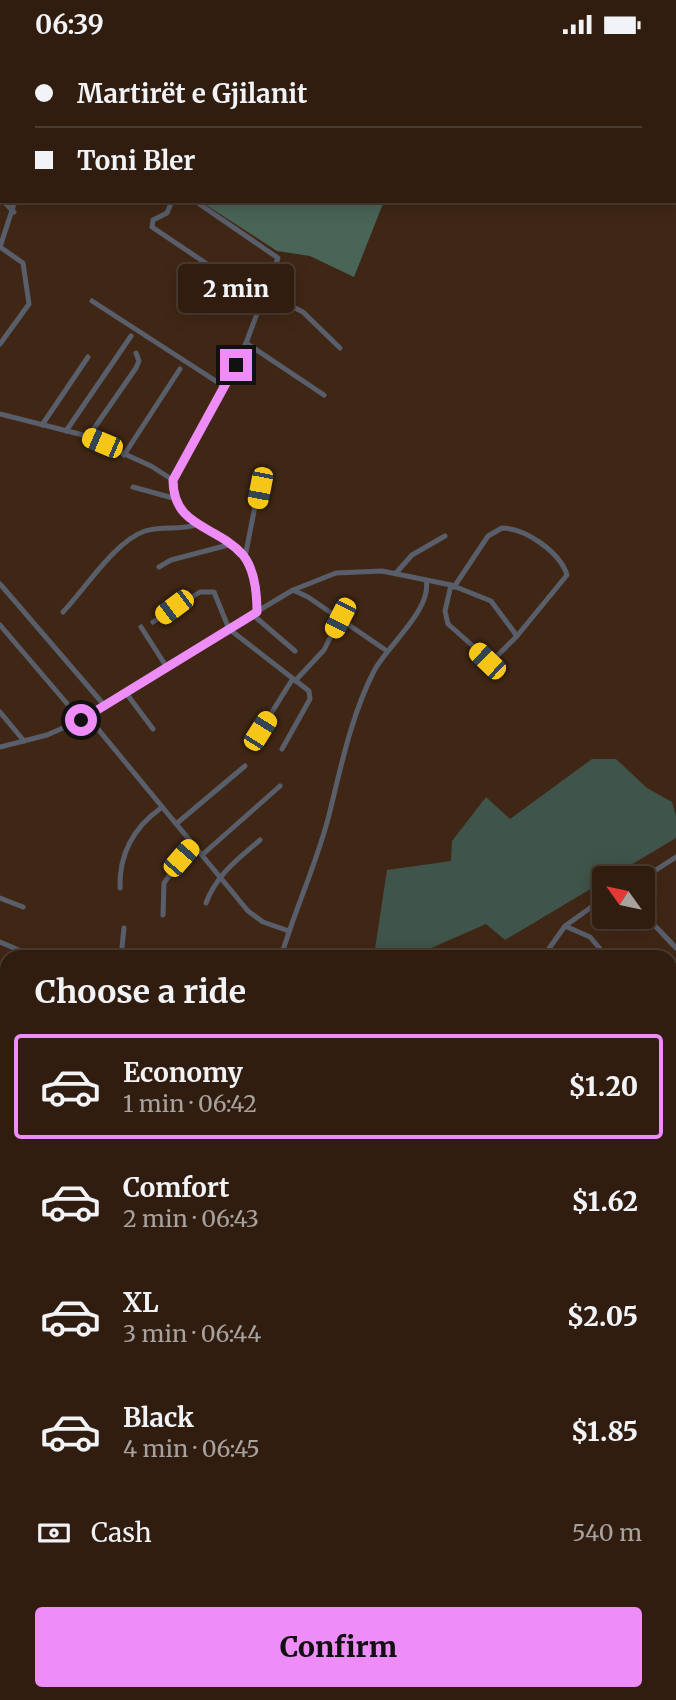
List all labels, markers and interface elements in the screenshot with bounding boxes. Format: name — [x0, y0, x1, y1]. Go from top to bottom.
text: 06:39 — [35, 8, 104, 41]
text: Martirët e Gjilanit — [77, 77, 307, 110]
text: Toni Bler — [77, 144, 195, 177]
callout: 2 min — [178, 264, 294, 313]
text: 2 min — [203, 274, 269, 303]
route end — [220, 349, 252, 381]
car — [79, 425, 126, 461]
car — [246, 465, 275, 511]
car — [151, 586, 198, 628]
car — [322, 595, 359, 641]
car — [465, 639, 510, 683]
route start — [65, 704, 97, 736]
car — [240, 708, 281, 754]
car — [160, 835, 203, 881]
north arrow — [592, 866, 654, 929]
map controls — [592, 866, 655, 929]
text: Choose a ride — [35, 972, 246, 1012]
icon: car — [39, 1055, 102, 1118]
text: Economy — [123, 1056, 243, 1089]
text: $1.20 — [569, 1070, 638, 1103]
text: 1 min · 06:42 — [123, 1089, 257, 1118]
icon: car — [39, 1170, 102, 1233]
text: Comfort — [123, 1171, 229, 1204]
text: $1.62 — [571, 1185, 638, 1218]
text: 2 min · 06:43 — [123, 1204, 259, 1233]
icon: car — [39, 1285, 102, 1348]
text: XL — [123, 1286, 159, 1319]
text: $2.05 — [567, 1300, 638, 1333]
text: 3 min · 06:44 — [123, 1319, 261, 1348]
icon: car — [39, 1400, 102, 1463]
text: Black — [123, 1401, 194, 1434]
text: $1.85 — [571, 1415, 638, 1448]
text: 4 min · 06:45 — [123, 1434, 260, 1463]
icon: cash — [35, 1514, 73, 1552]
text: Cash — [91, 1516, 152, 1549]
text: 540 m — [572, 1518, 642, 1547]
button: Confirm — [35, 1607, 642, 1687]

